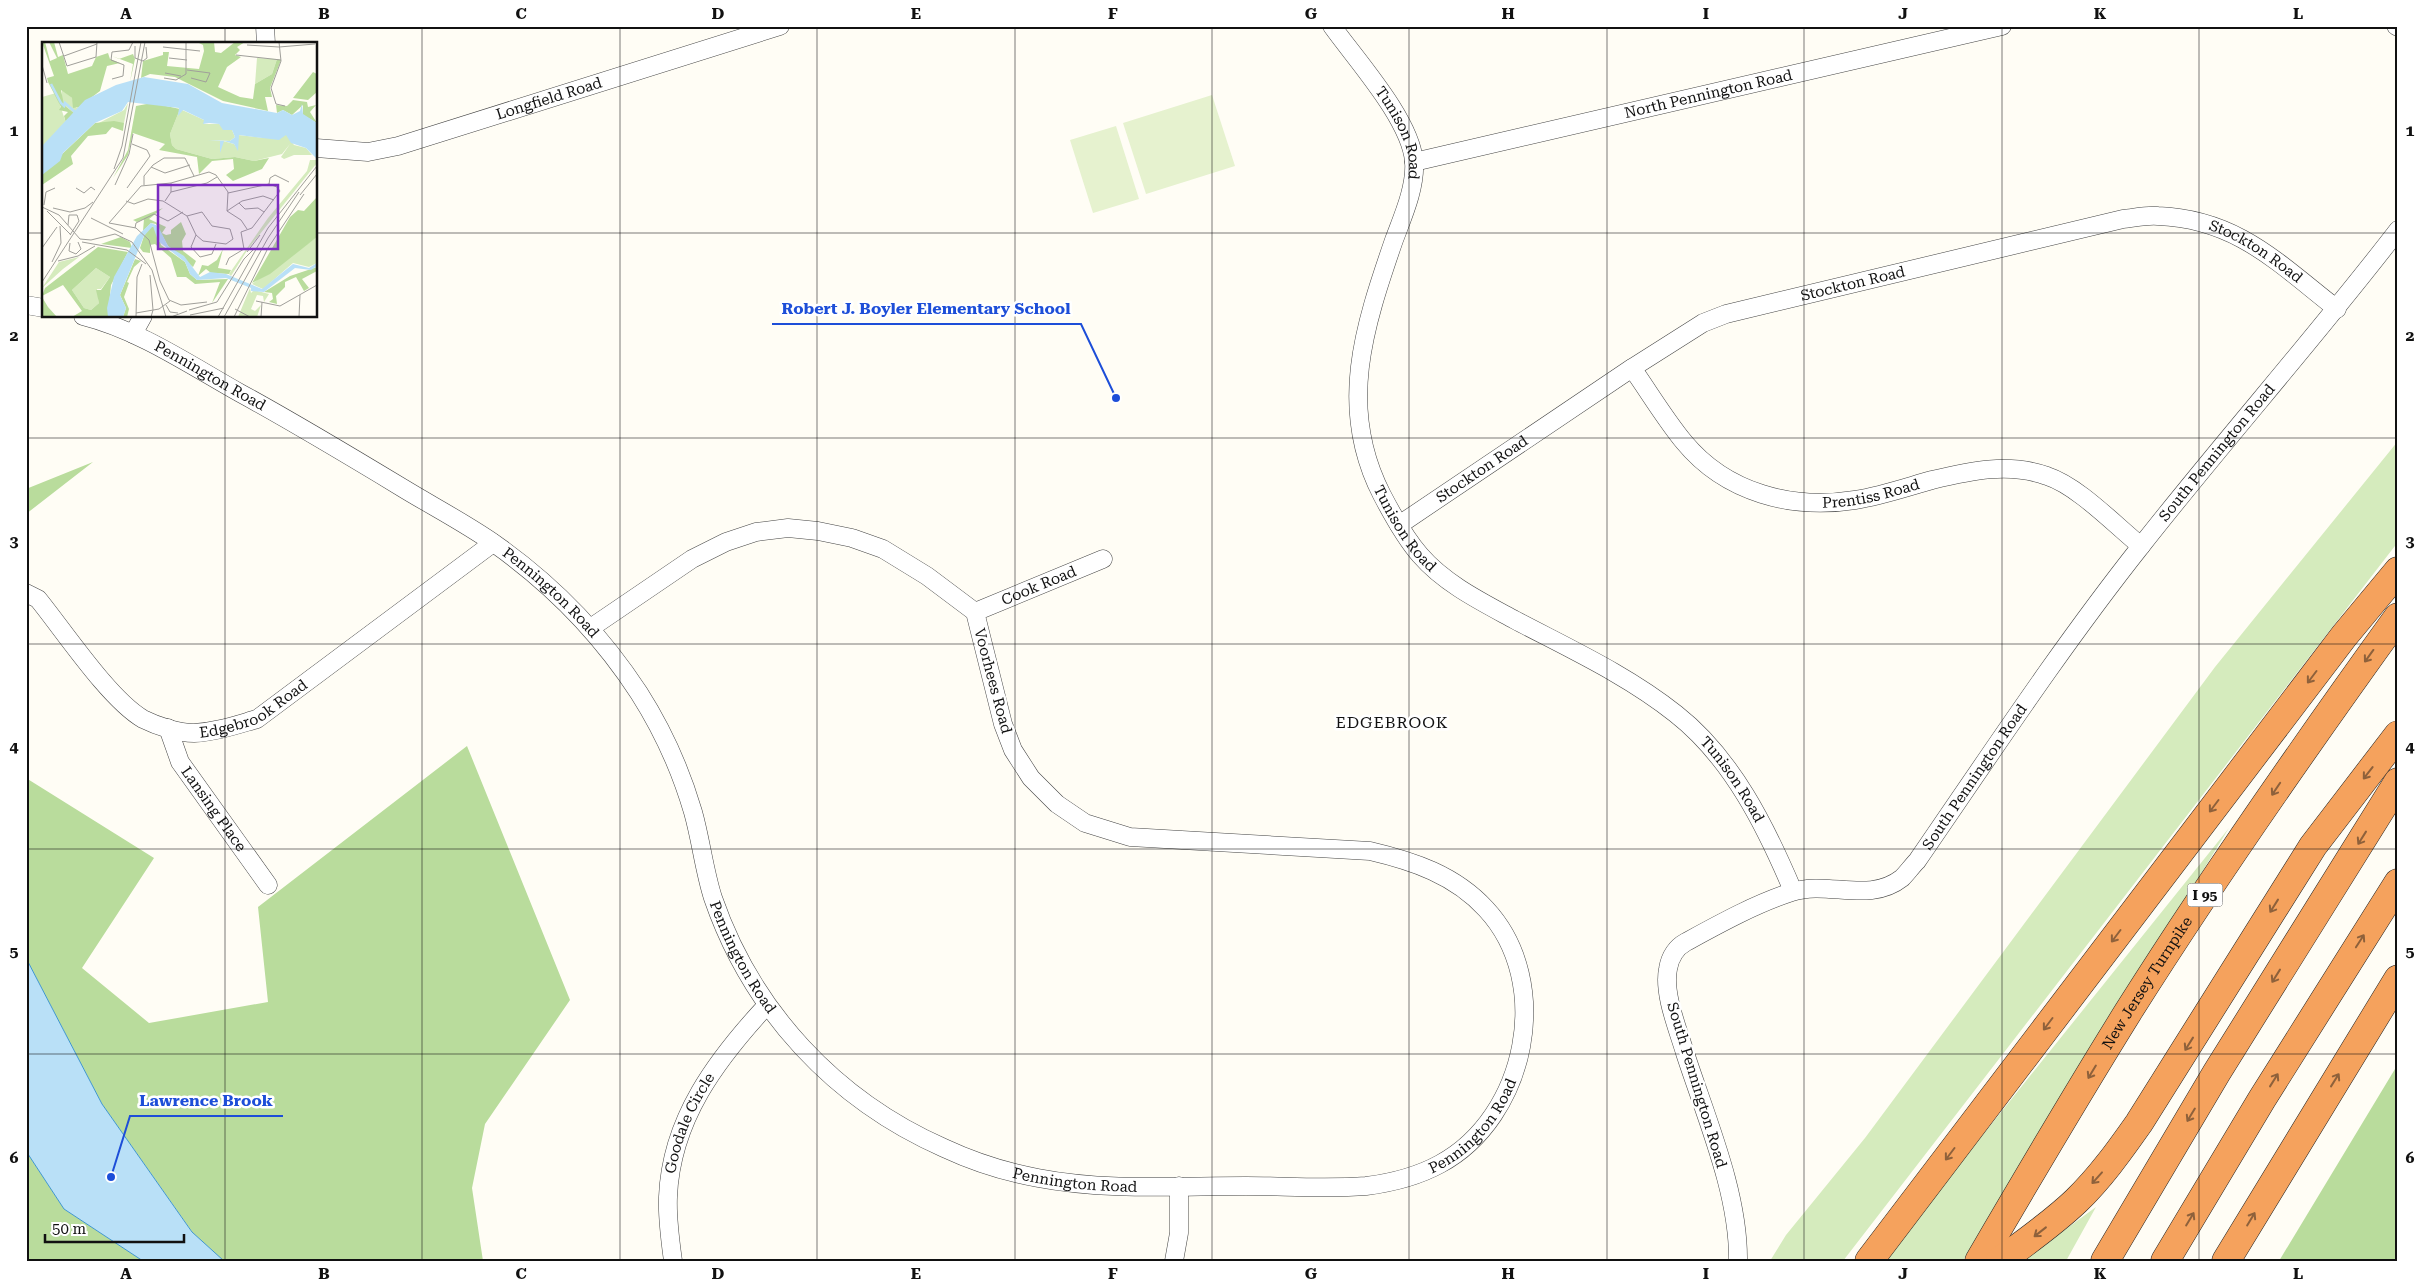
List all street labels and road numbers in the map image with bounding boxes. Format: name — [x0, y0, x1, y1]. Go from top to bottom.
street label: North Pennington Road — [1623, 66, 1794, 122]
street label: Longfield Road — [494, 73, 604, 124]
street label: Tunison Road — [1372, 83, 1423, 181]
street label: Stockton Road — [2207, 216, 2306, 287]
street label: Stockton Road — [1799, 262, 1907, 305]
street label: Pennington Road — [151, 337, 269, 415]
street label: South Pennington Road — [2155, 380, 2279, 525]
street label: Stockton Road — [1433, 432, 1532, 506]
street label: Prentiss Road — [1822, 475, 1922, 512]
street label: Tunison Road — [1370, 482, 1440, 576]
street label: Pennington Road — [499, 544, 603, 642]
street label: Cook Road — [999, 562, 1079, 609]
street label: Voorhees Road — [970, 626, 1016, 736]
street label: Edgebrook Road — [198, 675, 311, 742]
street label: South Pennington Road — [1918, 700, 2031, 853]
street label: Tunison Road — [1696, 733, 1768, 826]
street label: Lansing Place — [177, 763, 250, 855]
road number: I 95 — [2188, 884, 2222, 906]
street label: Pennington Road — [706, 898, 780, 1017]
street label: New Jersey Turnpike — [2098, 913, 2196, 1052]
street label: South Pennington Road — [1663, 1000, 1731, 1170]
street label: Goodale Circle — [661, 1069, 718, 1175]
street label: Pennington Road — [1426, 1075, 1520, 1177]
street label: Pennington Road — [1011, 1164, 1138, 1196]

